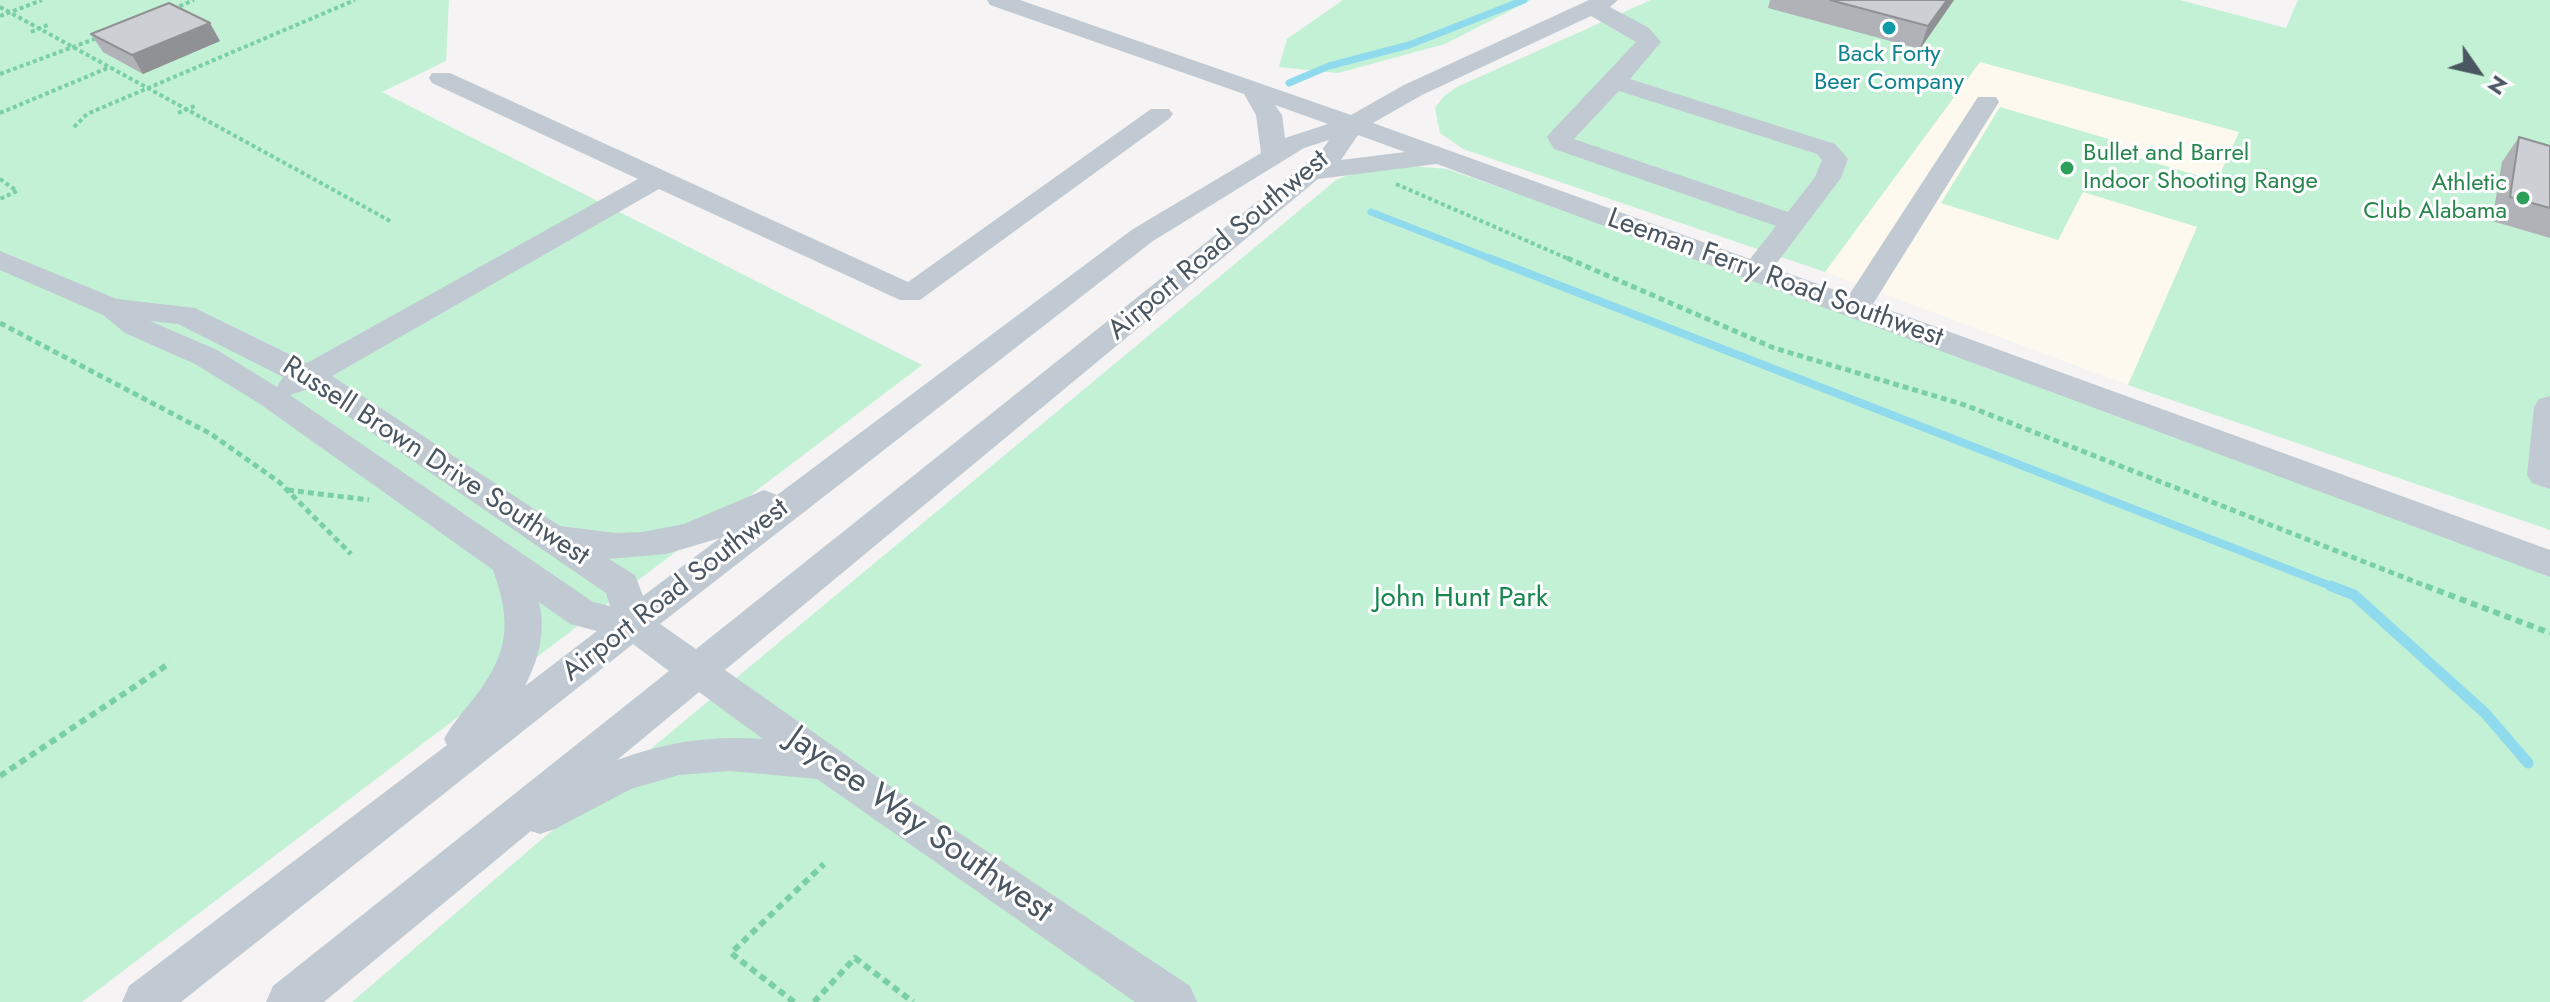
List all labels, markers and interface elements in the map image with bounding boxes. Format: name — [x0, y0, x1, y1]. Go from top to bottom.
marker: Back Forty Beer Company — [1880, 19, 1898, 37]
north arrow — [2438, 32, 2518, 112]
place label: Back Forty Beer Company — [1814, 41, 1964, 97]
text: N — [2480, 69, 2516, 102]
place label: Bullet and Barrel Indoor Shooting Range — [2083, 140, 2318, 196]
street label: Airport Road Southwest — [1102, 144, 1336, 348]
marker: Bullet and Barrel Indoor Shooting Range — [2058, 159, 2076, 177]
place label: Athletic Club Alabama — [2363, 170, 2507, 226]
marker: Athletic Club Alabama — [2514, 189, 2532, 207]
street label: Leeman Ferry Road Southwest — [1603, 203, 1947, 355]
street label: Russell Brown Drive Southwest — [275, 350, 595, 574]
street label: Airport Road Southwest — [556, 492, 796, 690]
park label: John Hunt Park — [1374, 582, 1548, 616]
street label: Jaycee Way Southwest — [778, 719, 1060, 933]

